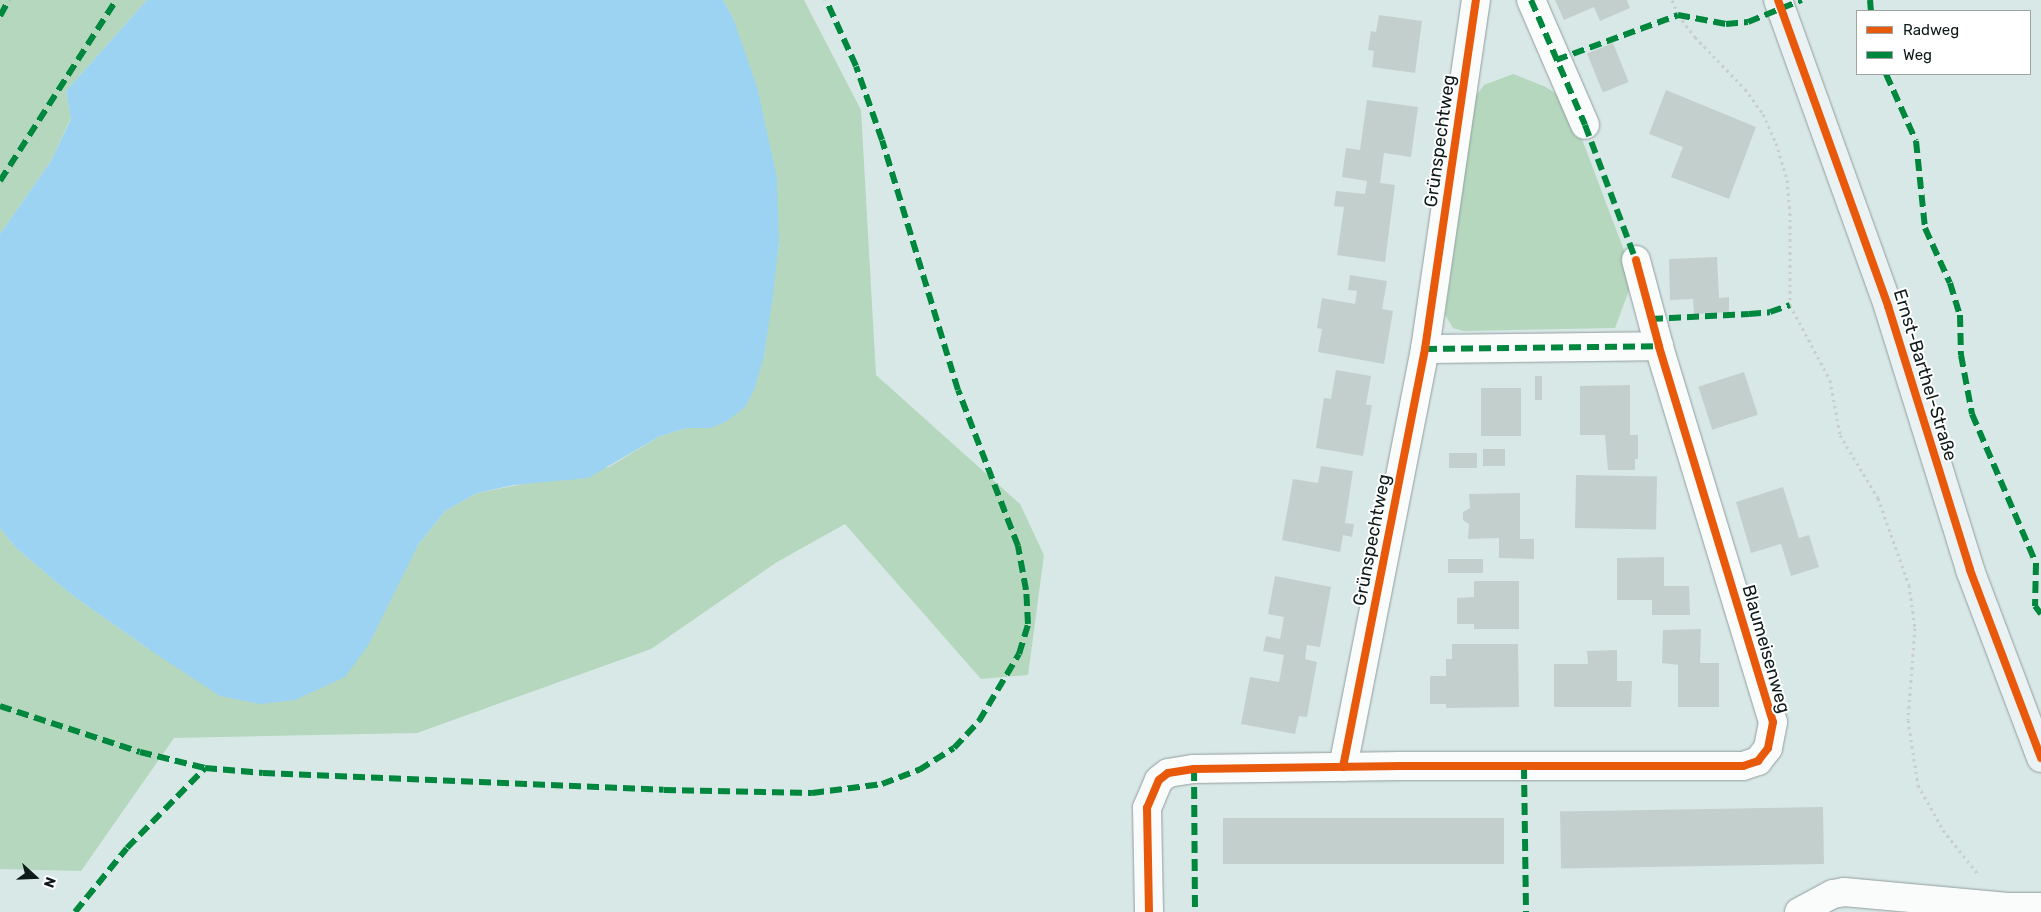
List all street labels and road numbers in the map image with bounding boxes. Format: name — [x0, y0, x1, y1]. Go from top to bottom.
street label: Grünspechtweg — [1420, 73, 1460, 209]
street label: Ernst-Barthel-Straße — [1889, 287, 1961, 463]
street label: Grünspechtweg — [1349, 472, 1395, 608]
street label: Blaumeisenweg — [1737, 582, 1795, 716]

